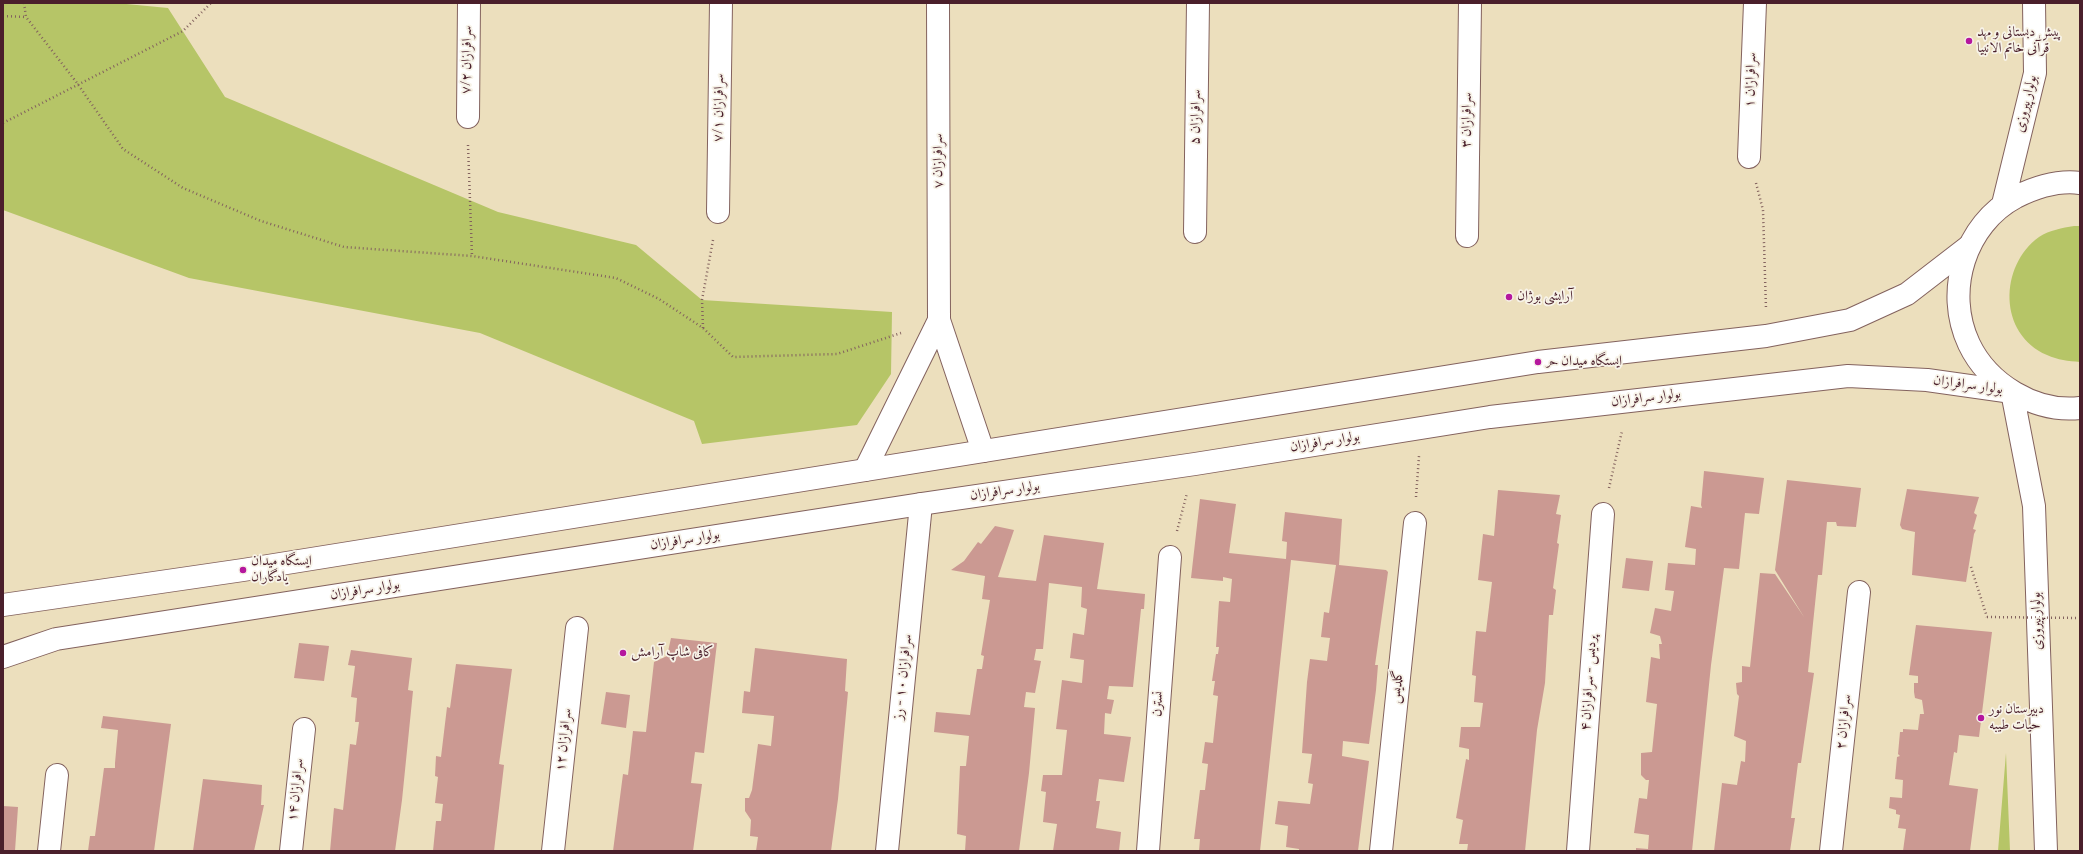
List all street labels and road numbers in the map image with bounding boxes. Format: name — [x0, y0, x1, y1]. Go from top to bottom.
street label: سرافرازان ۷/۲ — [459, 26, 477, 94]
street label: سرافرازان ۱ — [1743, 52, 1761, 108]
street label: سرافرازان ۷/۱ — [711, 74, 729, 142]
street label: بولوار پیروزی — [2012, 74, 2042, 134]
street label: سرافرازان ۵ — [1188, 89, 1206, 145]
street label: سرافرازان ۳ — [1459, 92, 1477, 148]
street label: سرافرازان ۷ — [931, 133, 947, 189]
street label: بولوار سرافرازان — [1932, 373, 2004, 399]
street label: بولوار سرافرازان — [1610, 386, 1682, 412]
street label: بولوار سرافرازان — [1289, 429, 1361, 457]
street label: بولوار سرافرازان — [969, 479, 1041, 505]
street label: بولوار سرافرازان — [649, 527, 721, 555]
street label: بولوار سرافرازان — [329, 577, 401, 605]
street label: بولوار پیروزی — [2029, 592, 2047, 650]
street label: سرافرازان ۱۰ - رز — [891, 633, 917, 721]
street label: پردیس - سرافرازان ۴ — [1578, 634, 1602, 732]
street label: گلدیس — [1388, 669, 1408, 705]
street label: نسترن — [1150, 691, 1168, 717]
street label: سرافرازان ۲ — [1834, 694, 1856, 750]
street label: سرافرازان ۱۲ — [553, 708, 577, 772]
street label: سرافرازان ۱۴ — [285, 758, 309, 822]

